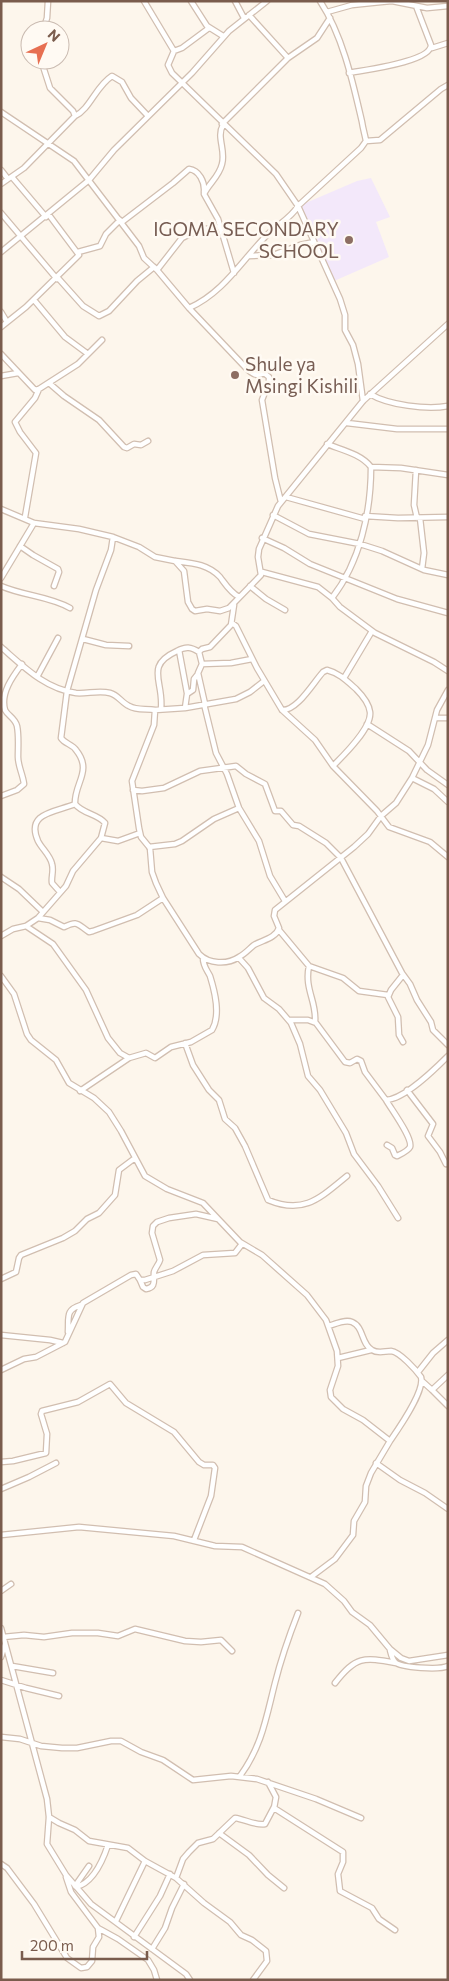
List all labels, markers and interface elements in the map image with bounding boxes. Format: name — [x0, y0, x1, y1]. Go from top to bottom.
north arrow — [20, 20, 70, 70]
text: N — [45, 26, 64, 45]
place label: IGOMA SECONDARY SCHOOL — [153, 217, 339, 262]
marker: IGOMA SECONDARY SCHOOL — [343, 234, 355, 246]
place label: Shule ya Msingi Kishili — [245, 352, 358, 397]
marker: Shule ya Msingi Kishili — [229, 369, 241, 381]
scale bar — [22, 1928, 148, 1960]
text: 200 m — [30, 1936, 74, 1954]

